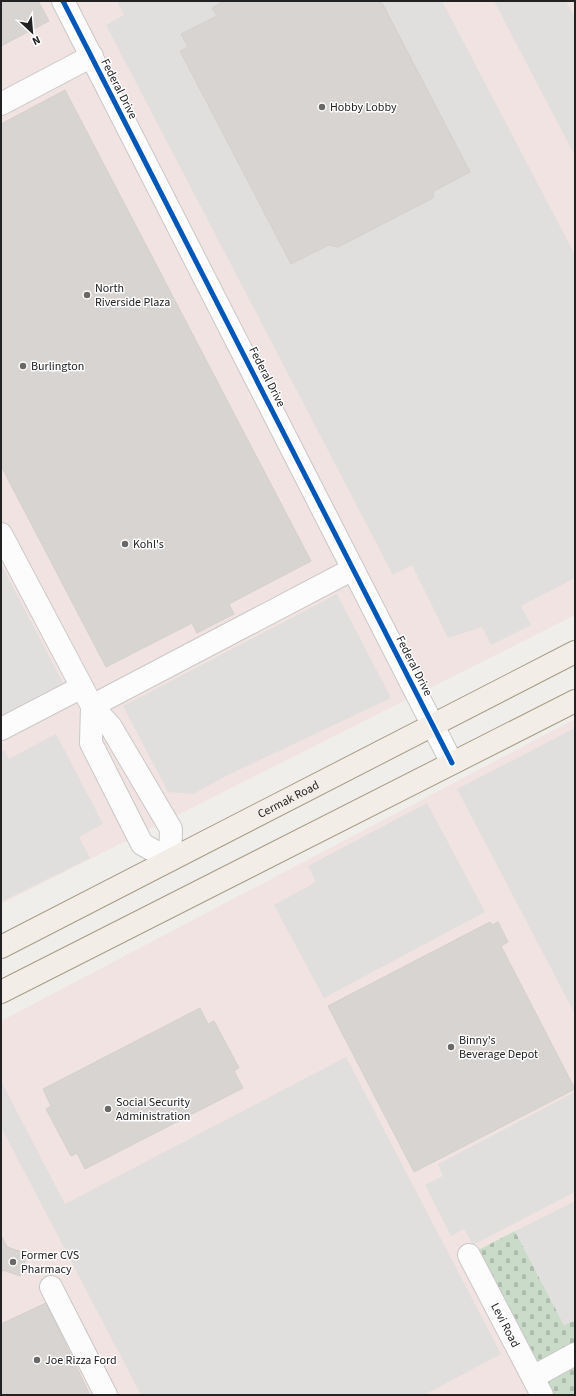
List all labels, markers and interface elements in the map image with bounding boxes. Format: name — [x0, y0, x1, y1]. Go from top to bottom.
north arrow — [12, 12, 52, 52]
text: N — [30, 32, 43, 49]
street label: Federal Drive — [97, 56, 142, 122]
place label: Hobby Lobby — [330, 99, 397, 116]
marker: Hobby Lobby — [317, 102, 327, 112]
place label: North Riverside Plaza — [95, 280, 170, 311]
marker: North Riverside Plaza — [82, 290, 92, 300]
street label: Federal Drive — [245, 344, 290, 410]
place label: Burlington — [31, 358, 84, 375]
marker: Burlington — [18, 361, 28, 371]
place label: Kohl's — [133, 536, 164, 553]
marker: Kohl's — [120, 539, 130, 549]
street label: Federal Drive — [392, 633, 437, 699]
street label: Cermak Road — [255, 776, 322, 822]
place label: Binny's Beverage Depot — [459, 1032, 538, 1063]
marker: Binny's Beverage Depot — [446, 1042, 456, 1052]
place label: Social Security Administration — [116, 1094, 190, 1125]
marker: Social Security Administration — [103, 1104, 113, 1114]
place label: Former CVS Pharmacy — [21, 1247, 79, 1278]
marker: Former CVS Pharmacy — [8, 1257, 18, 1267]
street label: Levi Road — [487, 1300, 524, 1350]
place label: Joe Rizza Ford — [45, 1352, 117, 1369]
marker: Joe Rizza Ford — [32, 1355, 42, 1365]

